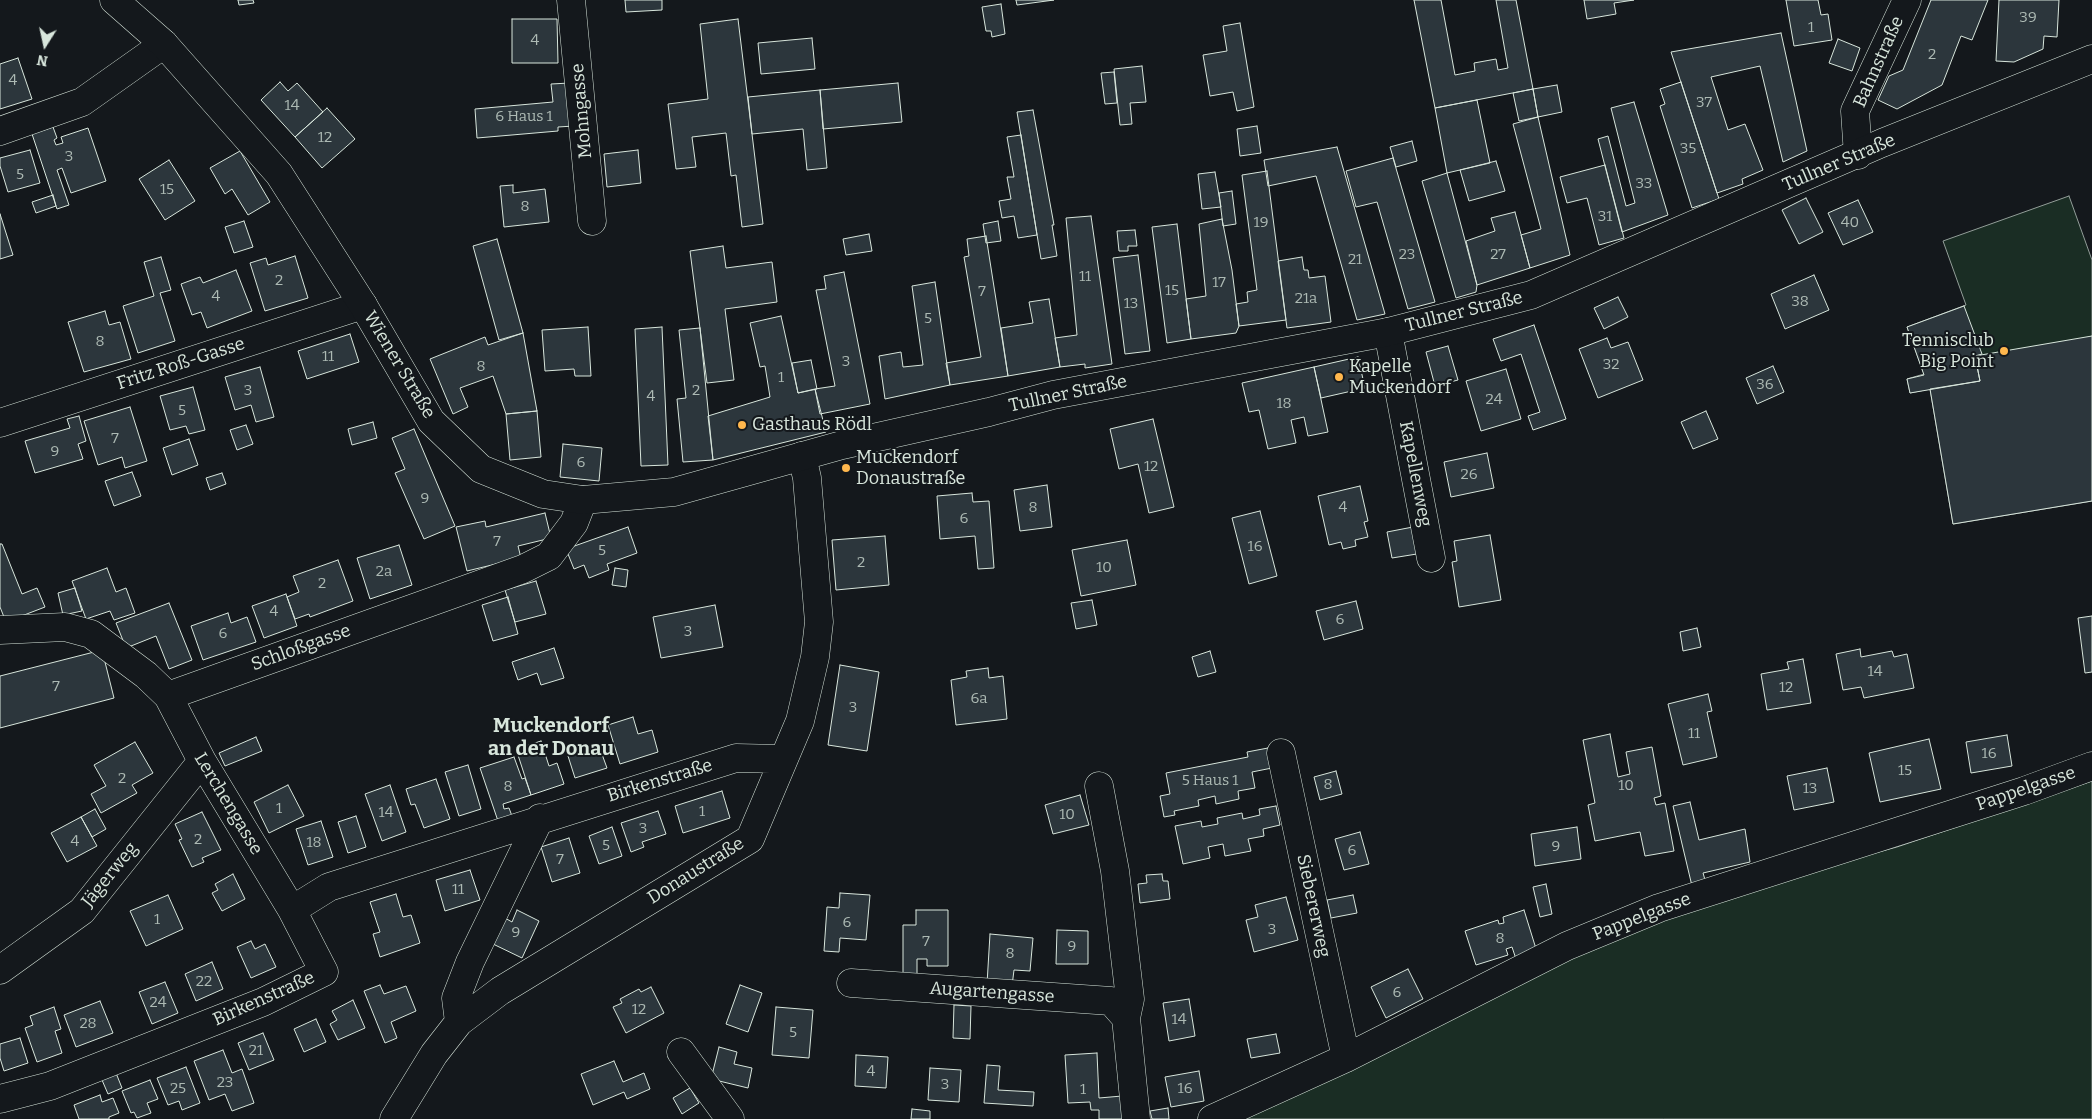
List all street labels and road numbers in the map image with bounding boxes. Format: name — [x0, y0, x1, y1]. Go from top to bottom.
street label: Bahnstraße — [1849, 13, 1909, 111]
street label: Mohngasse — [567, 63, 597, 159]
street label: Tullner Straße — [1779, 130, 1899, 196]
street label: Tullner Straße — [1403, 287, 1525, 337]
street label: Wiener Straße — [359, 307, 439, 423]
street label: Fritz Roß-Gasse — [114, 333, 248, 395]
street label: Tullner Straße — [1007, 371, 1129, 417]
street label: Kapellenweg — [1394, 419, 1436, 529]
street label: Schloßgasse — [248, 620, 354, 676]
street label: Lerchengasse — [189, 749, 267, 859]
street label: Birkenstraße — [605, 755, 715, 807]
street label: Pappelgasse — [1974, 762, 2078, 816]
street label: Donaustraße — [644, 833, 748, 909]
street label: Jägerweg — [77, 838, 143, 912]
street label: Siebererweg — [1292, 852, 1334, 960]
street label: Pappelgasse — [1590, 888, 1694, 946]
street label: Birkenstraße — [210, 967, 318, 1031]
street label: Augartengasse — [929, 978, 1055, 1008]

